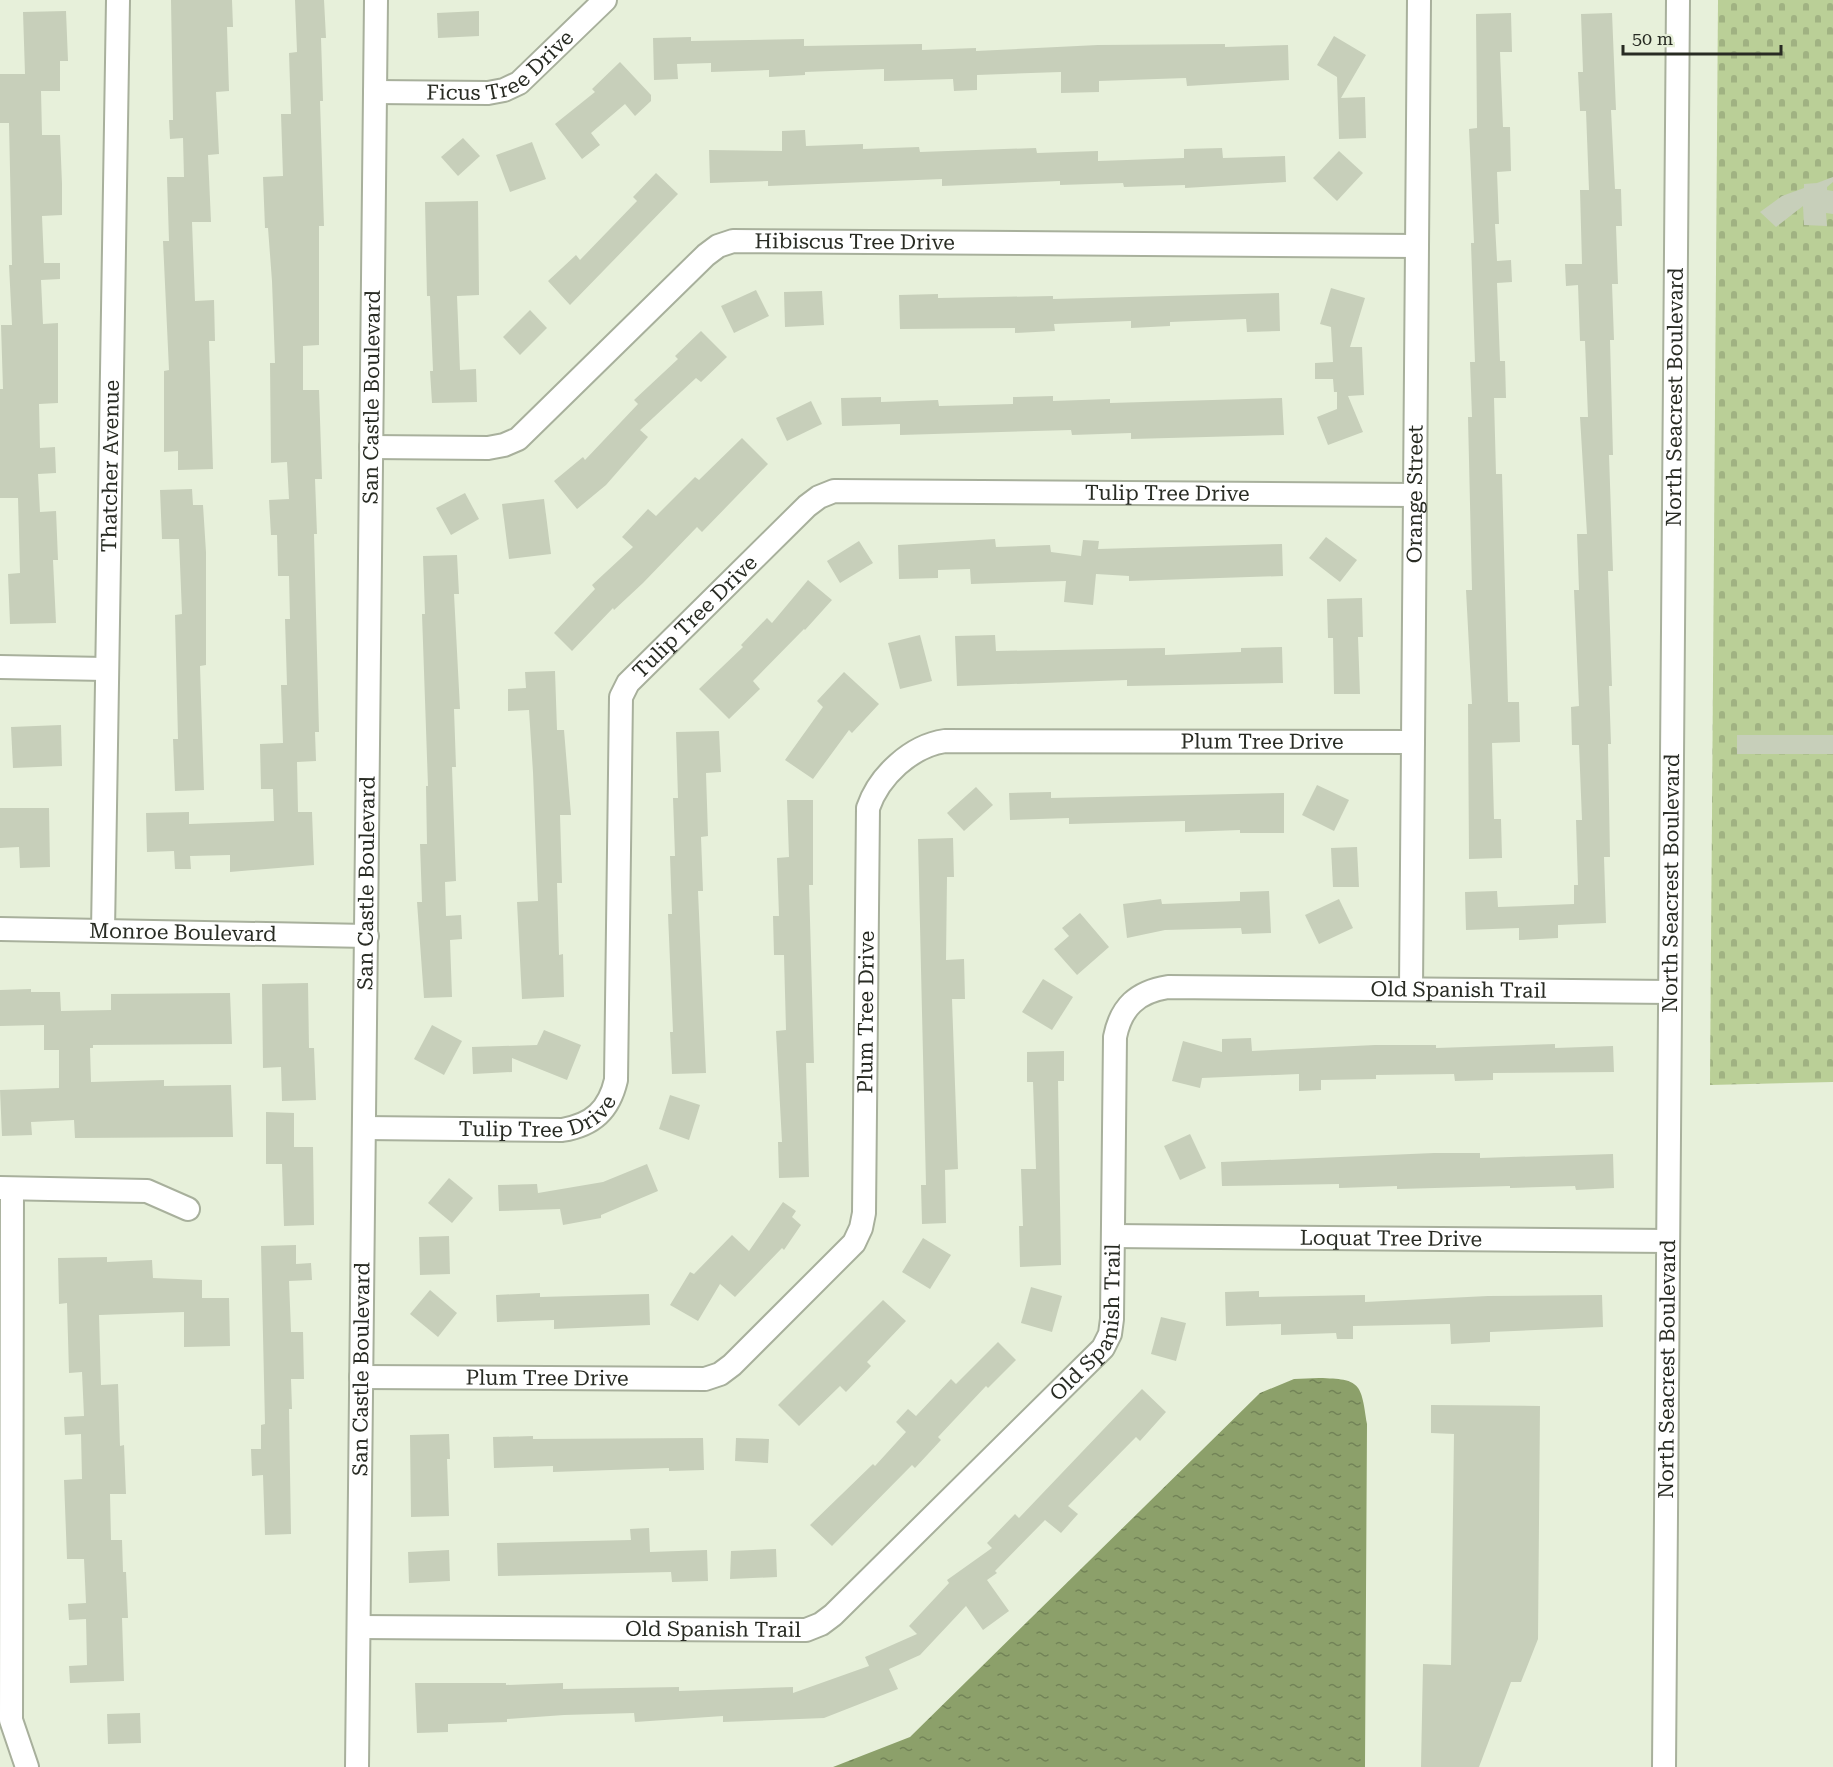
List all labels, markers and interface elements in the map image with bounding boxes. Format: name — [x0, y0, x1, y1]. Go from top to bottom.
scale bar — [1623, 18, 1780, 56]
street label: Ficus Tree Drive — [426, 25, 578, 105]
text: 50 m — [1632, 28, 1673, 49]
street label: Hibiscus Tree Drive — [754, 229, 955, 255]
street label: North Seacrest Boulevard — [1662, 267, 1688, 527]
street label: San Castle Boulevard — [359, 289, 385, 504]
street label: Thatcher Avenue — [97, 380, 124, 553]
street label: Orange Street — [1402, 424, 1428, 563]
street label: Tulip Tree Drive — [1085, 481, 1250, 506]
street label: Tulip Tree Drive — [628, 550, 762, 683]
street label: Plum Tree Drive — [1181, 730, 1344, 754]
street label: North Seacrest Boulevard — [1658, 753, 1684, 1013]
street label: San Castle Boulevard — [353, 775, 380, 990]
street label: Monroe Boulevard — [89, 919, 277, 946]
street label: Plum Tree Drive — [853, 931, 879, 1094]
street label: Old Spanish Trail — [1370, 977, 1547, 1003]
street label: Tulip Tree Drive — [458, 1091, 621, 1142]
street label: Loquat Tree Drive — [1300, 1226, 1482, 1251]
street label: North Seacrest Boulevard — [1654, 1239, 1680, 1499]
street label: Old Spanish Trail — [1045, 1243, 1125, 1406]
street label: San Castle Boulevard — [348, 1261, 374, 1476]
street label: Plum Tree Drive — [465, 1366, 629, 1391]
street label: Old Spanish Trail — [625, 1617, 802, 1642]

